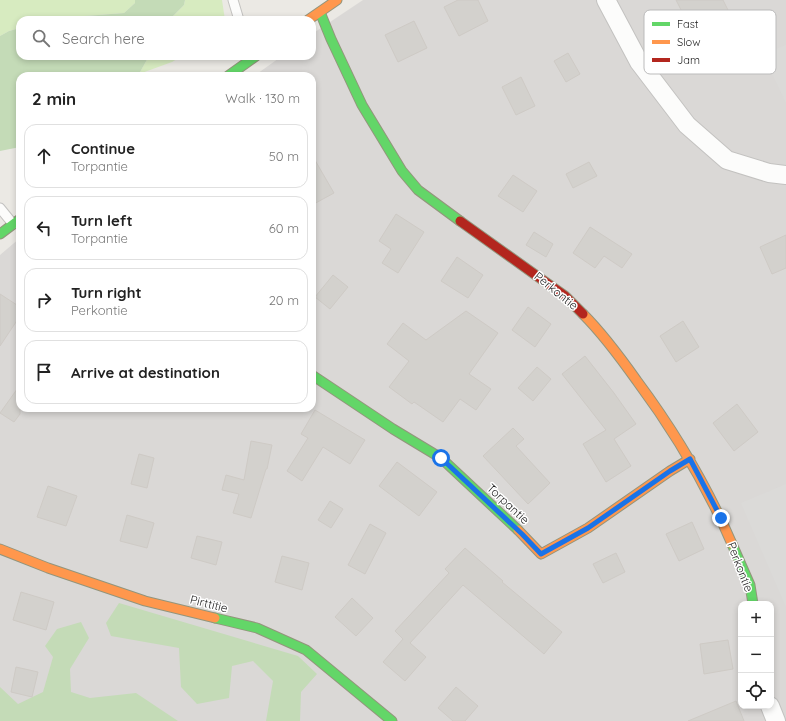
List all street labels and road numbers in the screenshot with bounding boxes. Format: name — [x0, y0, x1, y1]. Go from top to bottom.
street label: Perkontie — [531, 268, 581, 313]
street label: Torpantie — [484, 480, 533, 527]
street label: Perkontie — [724, 540, 757, 594]
street label: Pirttitie — [189, 592, 230, 615]

